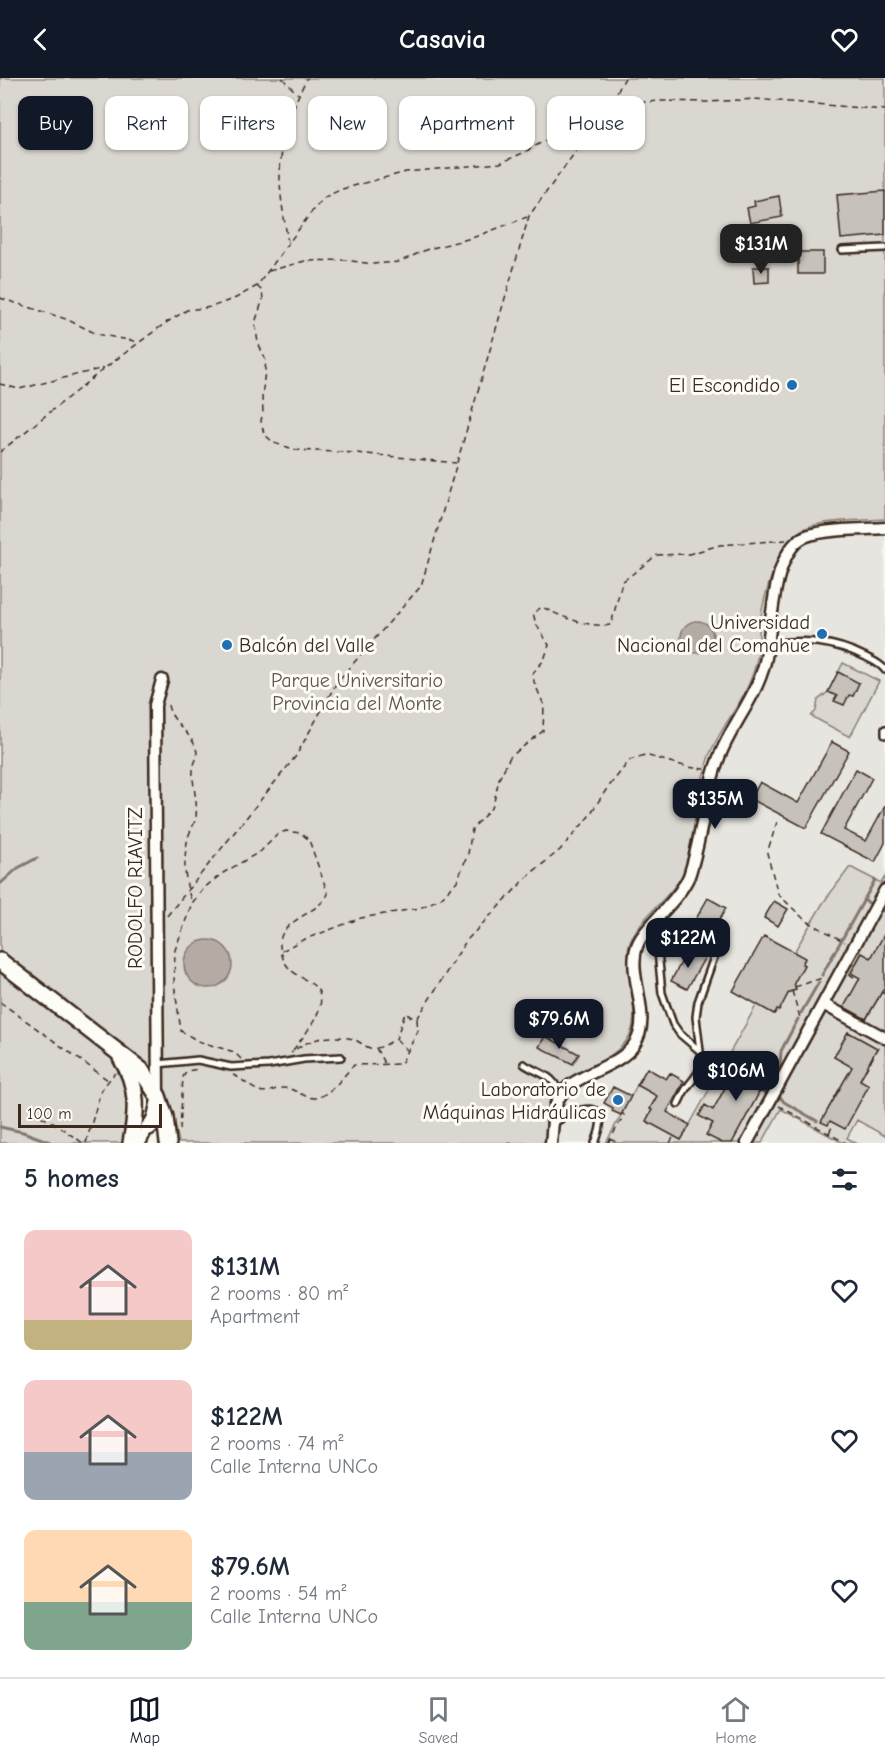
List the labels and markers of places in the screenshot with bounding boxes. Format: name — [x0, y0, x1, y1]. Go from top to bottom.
pin: $131M — [719, 224, 803, 275]
place label: El Escondido — [669, 374, 780, 397]
marker: El Escondido — [785, 378, 799, 392]
place label: Universidad Nacional del Comahue — [617, 611, 810, 657]
marker: Universidad Nacional del Comahue — [815, 627, 829, 641]
place label: Balcón del Valle — [239, 634, 374, 657]
marker: Balcón del Valle — [220, 638, 234, 652]
pin: $135M — [673, 779, 757, 830]
pin: $122M — [646, 918, 730, 969]
pin: $79.6M — [510, 999, 608, 1050]
pin: $106M — [694, 1051, 778, 1102]
place label: Laboratorio de Máquinas Hidráulicas — [423, 1078, 606, 1124]
marker: Laboratorio de Máquinas Hidráulicas — [611, 1093, 625, 1107]

